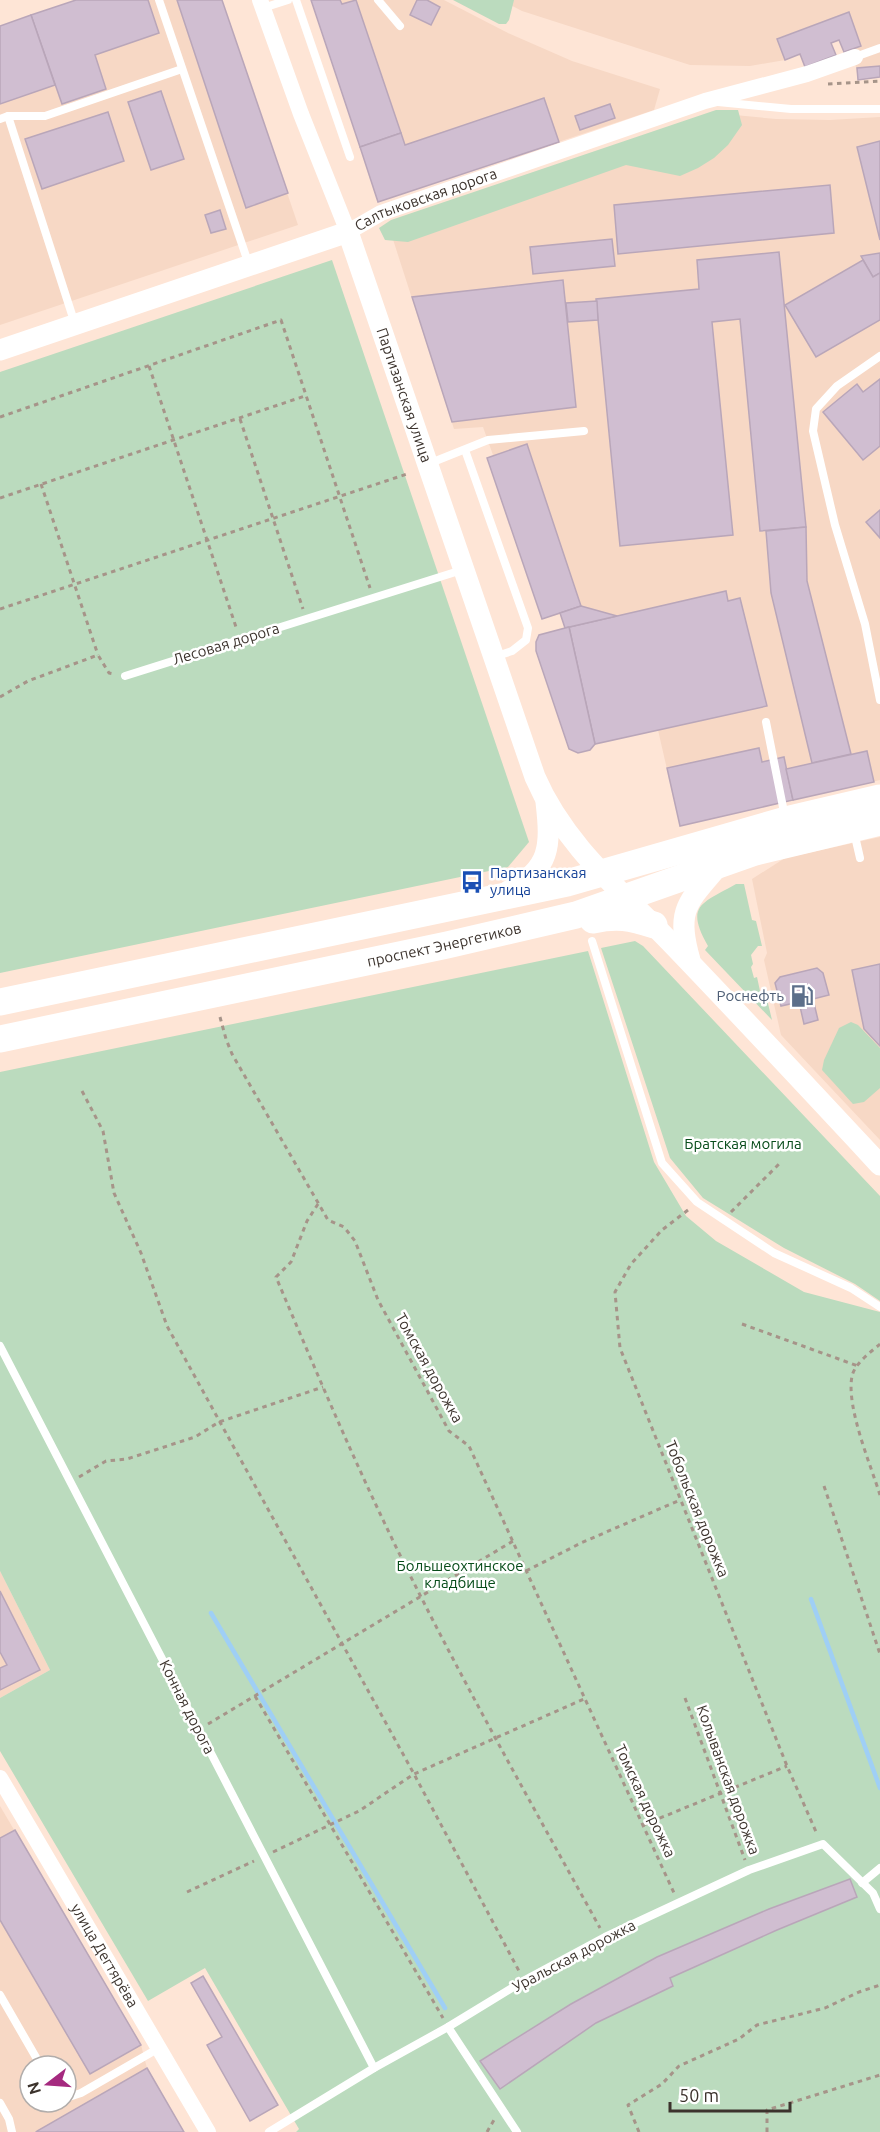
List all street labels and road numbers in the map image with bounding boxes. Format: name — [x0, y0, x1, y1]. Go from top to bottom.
street label: Салтыковская дорога — [352, 165, 499, 234]
street label: Партизанская улица — [374, 326, 435, 465]
street label: Лесовая дорога — [170, 619, 281, 668]
street label: проспект Энергетиков — [365, 919, 523, 970]
street label: Томская дорожка — [392, 1310, 467, 1426]
street label: Тобольская дорожка — [662, 1438, 733, 1580]
street label: Конная дорога — [156, 1657, 218, 1757]
street label: Колыванская дорожка — [693, 1703, 763, 1857]
street label: Томская дорожка — [612, 1742, 679, 1860]
street label: улица Дегтярёва — [68, 1900, 142, 2010]
street label: Уральская дорожка — [509, 1916, 638, 1995]

